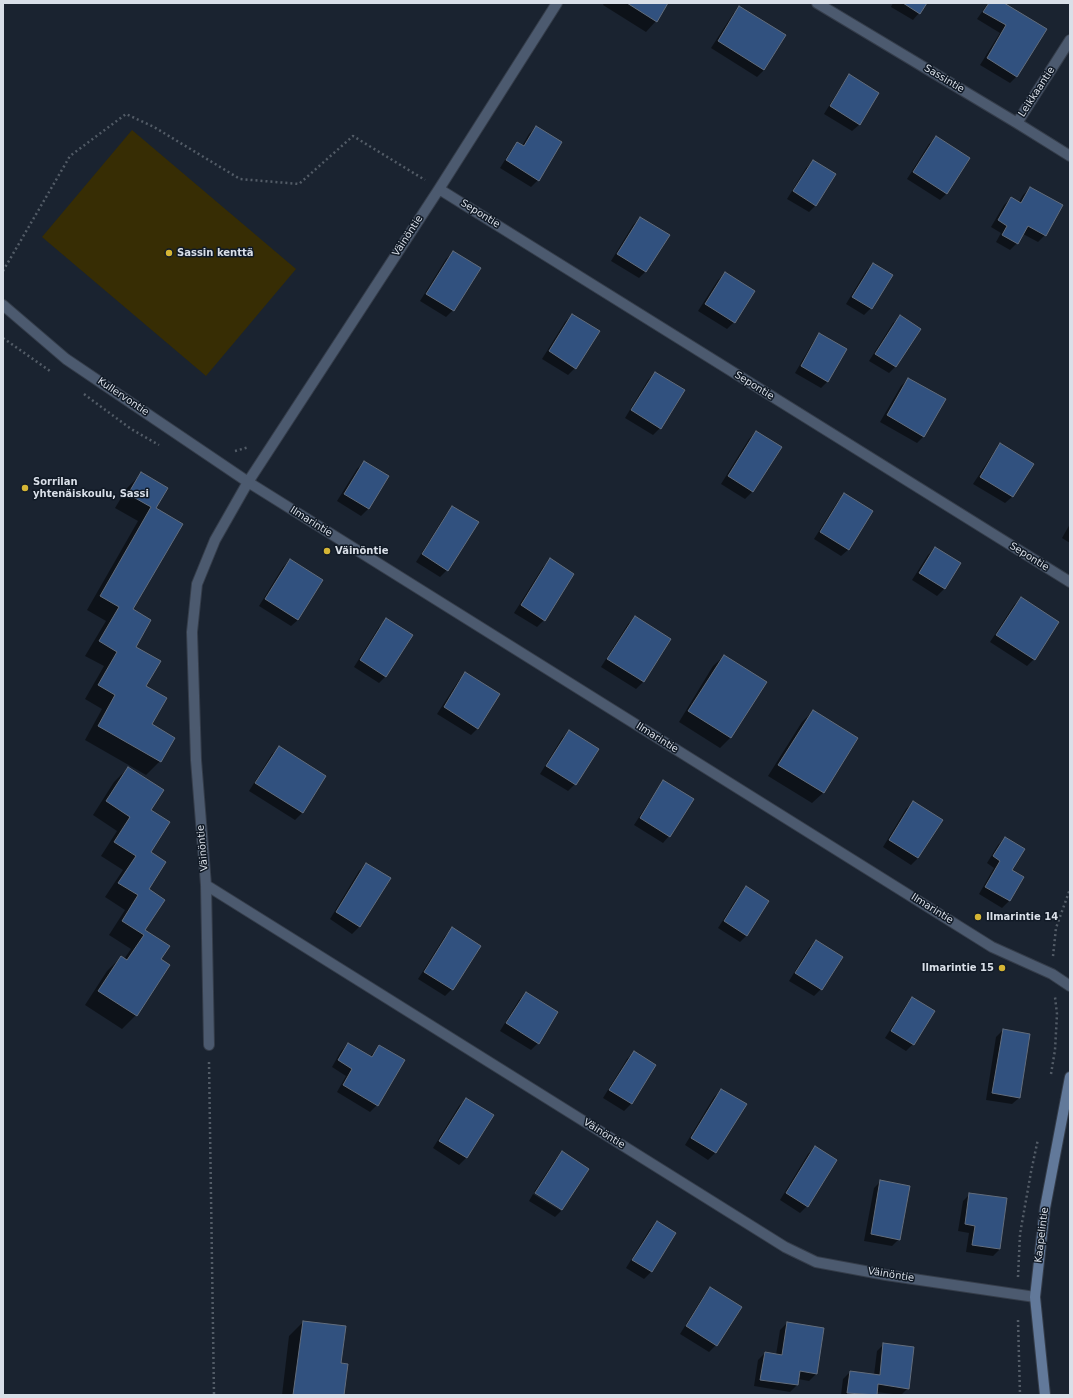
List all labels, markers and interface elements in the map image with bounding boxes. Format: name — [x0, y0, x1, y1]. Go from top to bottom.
street label: Sassintie — [922, 62, 966, 96]
street label: Leikkaantie — [1016, 65, 1058, 119]
street label: Sepontie — [458, 197, 502, 231]
street label: Väinöntie — [390, 213, 426, 259]
place label: Sassin kenttä — [177, 247, 253, 259]
marker: Sassin kenttä — [164, 248, 174, 258]
street label: Sepontie — [732, 369, 776, 403]
street label: Kullervontie — [95, 375, 151, 419]
place label: Sorrilan yhtenäiskoulu, Sassi — [33, 476, 149, 500]
marker: Sorrilan yhtenäiskoulu, Sassi — [20, 483, 30, 493]
street label: Ilmarintie — [288, 504, 334, 540]
street label: Sepontie — [1007, 540, 1051, 574]
place label: Väinöntie — [335, 545, 388, 557]
marker: Väinöntie — [322, 546, 332, 556]
street label: Ilmarintie — [634, 720, 680, 756]
street label: Väinöntie — [195, 824, 211, 872]
street label: Ilmarintie — [909, 891, 955, 927]
place label: Ilmarintie 14 — [986, 911, 1058, 923]
marker: Ilmarintie 14 — [973, 912, 983, 922]
place label: Ilmarintie 15 — [922, 962, 994, 974]
marker: Ilmarintie 15 — [997, 963, 1007, 973]
street label: Väinöntie — [581, 1117, 627, 1151]
street label: Kaapelintie — [1033, 1207, 1051, 1263]
street label: Väinöntie — [867, 1265, 915, 1285]

